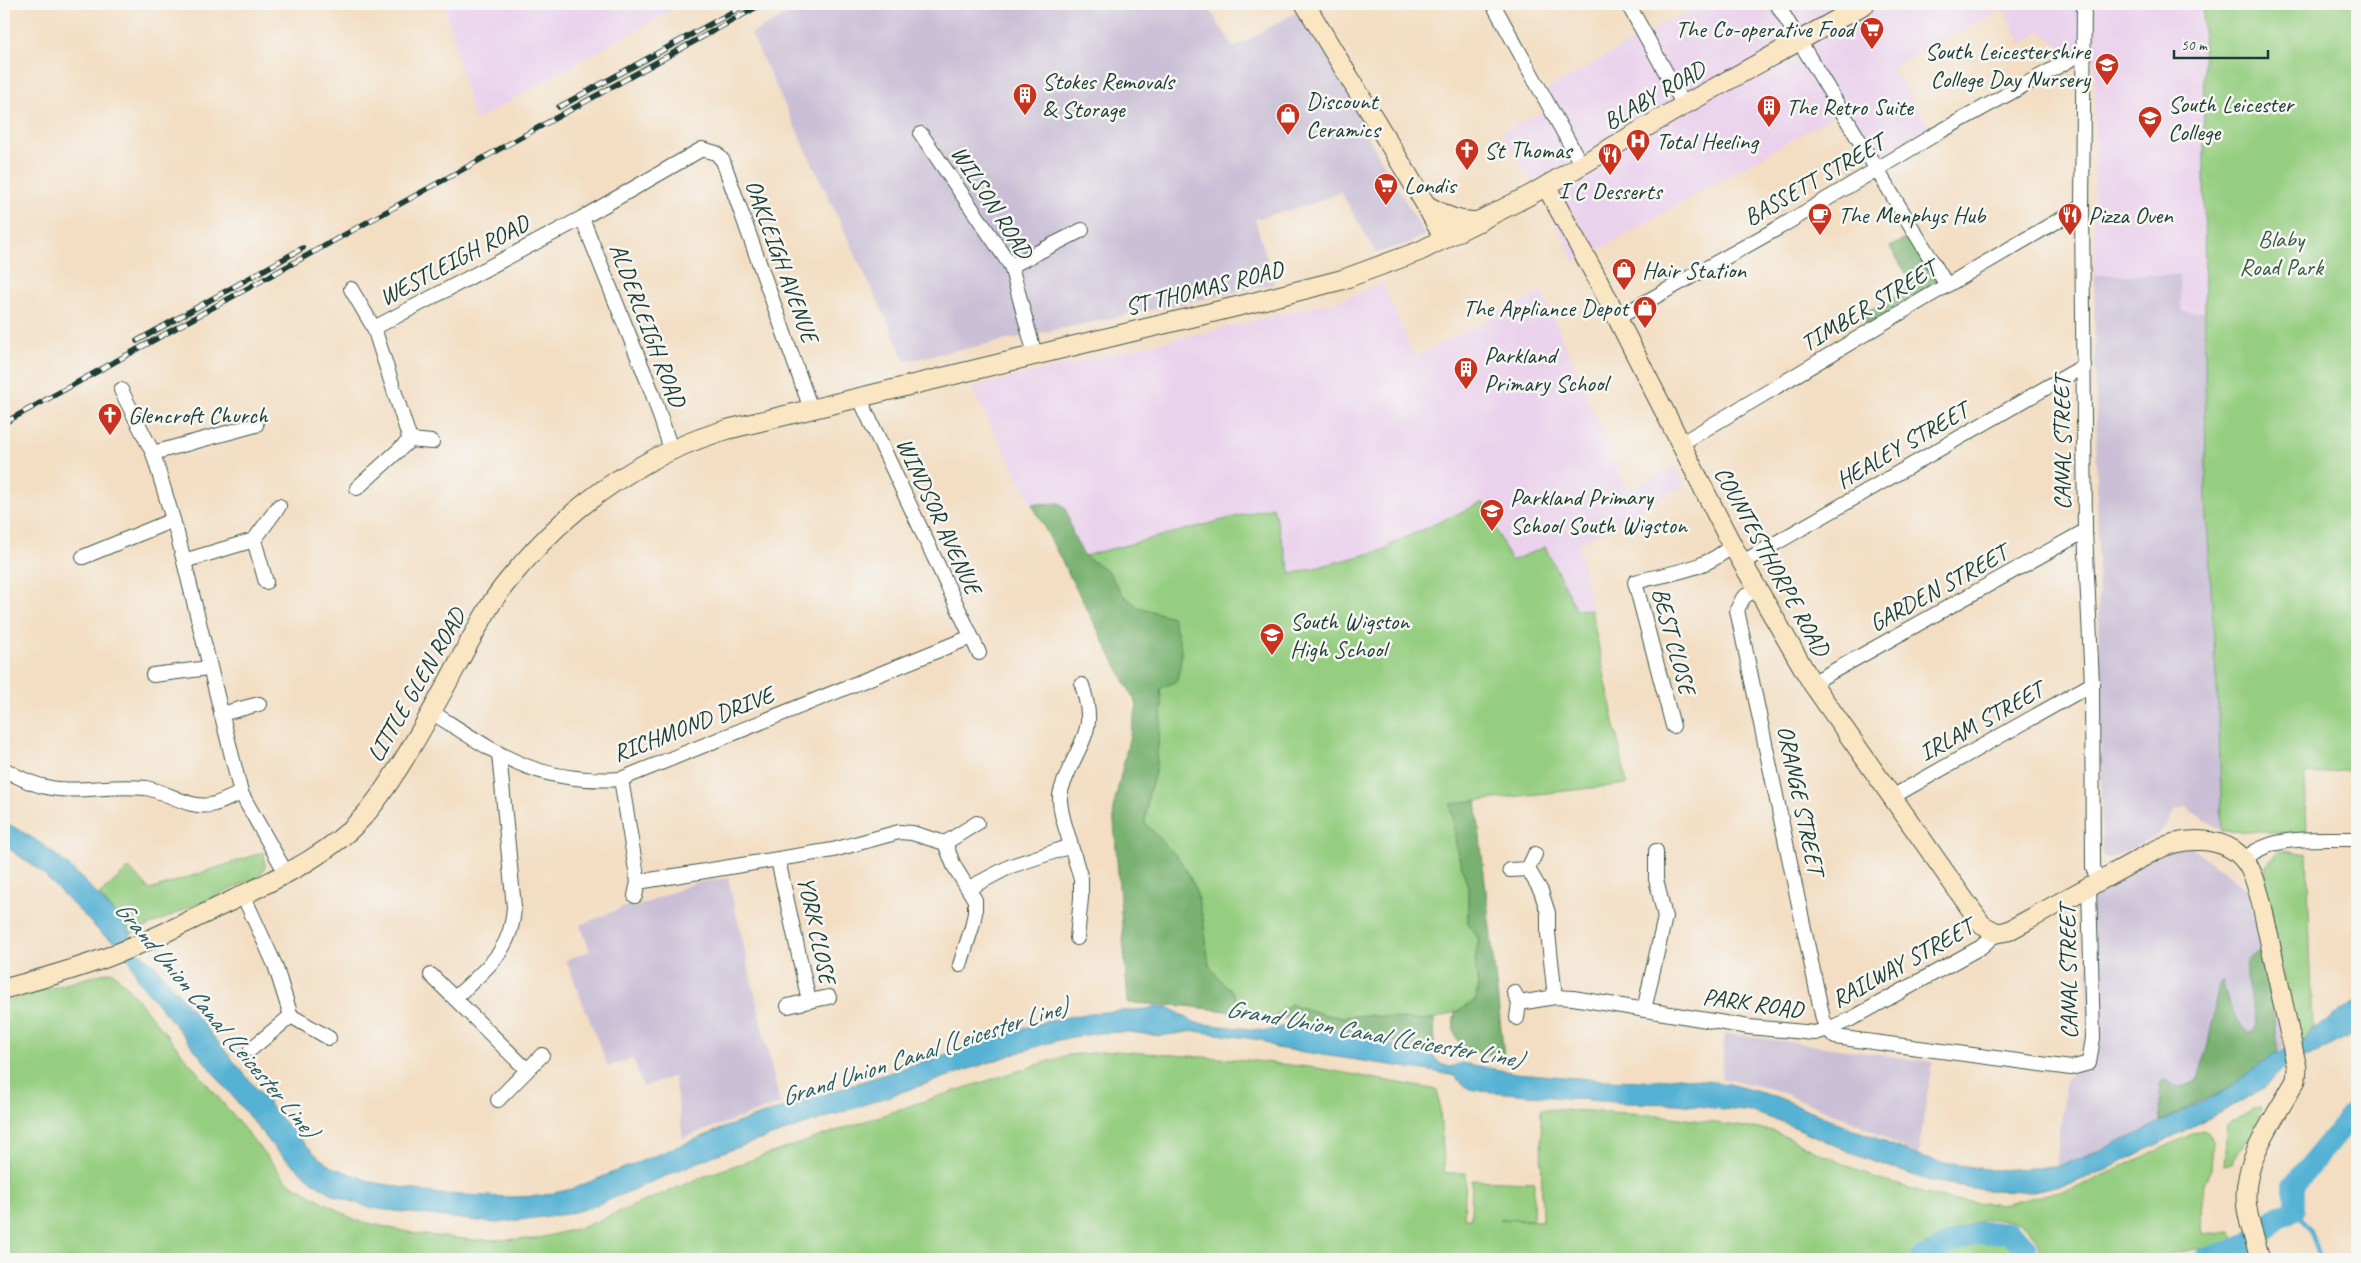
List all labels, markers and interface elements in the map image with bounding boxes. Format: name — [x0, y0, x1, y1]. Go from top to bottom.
place label: The Co-operative Food — [1675, 14, 1858, 44]
supermarket icon: The Co-operative Food — [1859, 16, 1885, 50]
scale bar — [2174, 28, 2267, 60]
place label: South Leicestershire College Day Nursery — [1925, 36, 2092, 94]
text: 50 m — [2181, 36, 2208, 55]
school or university icon: South Leicestershire College Day Nursery — [2094, 52, 2120, 86]
street label: BLABY ROAD — [1598, 53, 1712, 136]
place label: Stokes Removals & Storage — [1042, 66, 1177, 124]
building icon: Stokes Removals & Storage — [1012, 82, 1038, 116]
place label: Discount Ceramics — [1306, 86, 1383, 144]
place label: South Leicester College — [2168, 89, 2296, 147]
place label: The Retro Suite — [1786, 92, 1915, 122]
building icon: The Retro Suite — [1756, 94, 1782, 128]
shop icon: Discount Ceramics — [1275, 102, 1301, 136]
school or university icon: South Leicester College — [2137, 105, 2163, 139]
street label: BASSETT STREET — [1738, 125, 1895, 232]
place label: Total Heeling — [1656, 126, 1760, 156]
hospital icon: Total Heeling — [1625, 128, 1651, 162]
place label: St Thomas — [1484, 135, 1574, 165]
church icon: St Thomas — [1454, 137, 1480, 171]
street label: WILSON ROAD — [944, 140, 1041, 266]
restaurant icon: I C Desserts — [1597, 142, 1623, 176]
place label: Londis — [1404, 170, 1457, 200]
supermarket icon: Londis — [1373, 172, 1399, 206]
street label: OAKLEIGH AVENUE — [739, 175, 826, 349]
place label: I C Desserts — [1558, 176, 1663, 206]
place label: The Menphys Hub — [1838, 200, 1987, 230]
place label: Pizza Oven — [2088, 200, 2174, 230]
cafe icon: The Menphys Hub — [1807, 202, 1833, 236]
restaurant icon: Pizza Oven — [2057, 202, 2083, 236]
street label: WESTLEIGH ROAD — [374, 207, 536, 312]
park label: Blaby Road Park — [2239, 224, 2325, 282]
street label: ALDERLEIGH ROAD — [603, 239, 694, 413]
street label: TIMBER STREET — [1795, 251, 1946, 358]
street label: ST THOMAS ROAD — [1122, 253, 1288, 322]
place label: Hair Station — [1642, 255, 1747, 285]
shop icon: Hair Station — [1611, 257, 1637, 291]
place label: The Appliance Depot — [1463, 293, 1630, 323]
shop icon: The Appliance Depot — [1632, 295, 1658, 329]
place label: Parkland Primary School — [1484, 340, 1611, 398]
building icon: Parkland Primary School — [1453, 356, 1479, 390]
street label: CANAL STREET — [2047, 371, 2077, 510]
street label: HEALEY STREET — [1830, 393, 1978, 495]
place label: Glencroft Church — [128, 400, 269, 430]
church icon: Glencroft Church — [97, 402, 123, 436]
street label: WINDSOR AVENUE — [890, 433, 990, 602]
street label: COUNTESTHORPE ROAD — [1708, 461, 1838, 663]
place label: Parkland Primary School South Wigston — [1510, 482, 1688, 540]
school or university icon: Parkland Primary School South Wigston — [1479, 498, 1505, 532]
street label: GARDEN STREET — [1864, 535, 2017, 638]
street label: BEST CLOSE — [1645, 585, 1703, 700]
street label: LITTLE GLEN ROAD — [360, 601, 473, 767]
place label: South Wigston High School — [1290, 606, 1410, 664]
school or university icon: South Wigston High School — [1259, 622, 1285, 656]
street label: IRLAM STREET — [1914, 672, 2053, 767]
street label: RICHMOND DRIVE — [608, 678, 781, 768]
street label: ORANGE STREET — [1771, 723, 1832, 882]
street label: YORK CLOSE — [791, 874, 844, 989]
water label: Grand Union Canal (Leicester Line) — [108, 894, 328, 1148]
street label: CANAL STREET — [2052, 900, 2084, 1039]
street label: RAILWAY STREET — [1826, 909, 1983, 1014]
street label: PARK ROAD — [1701, 981, 1807, 1025]
water label: Grand Union Canal (Leicester Line) — [777, 989, 1077, 1113]
water label: Grand Union Canal (Leicester Line) — [1224, 992, 1530, 1077]

